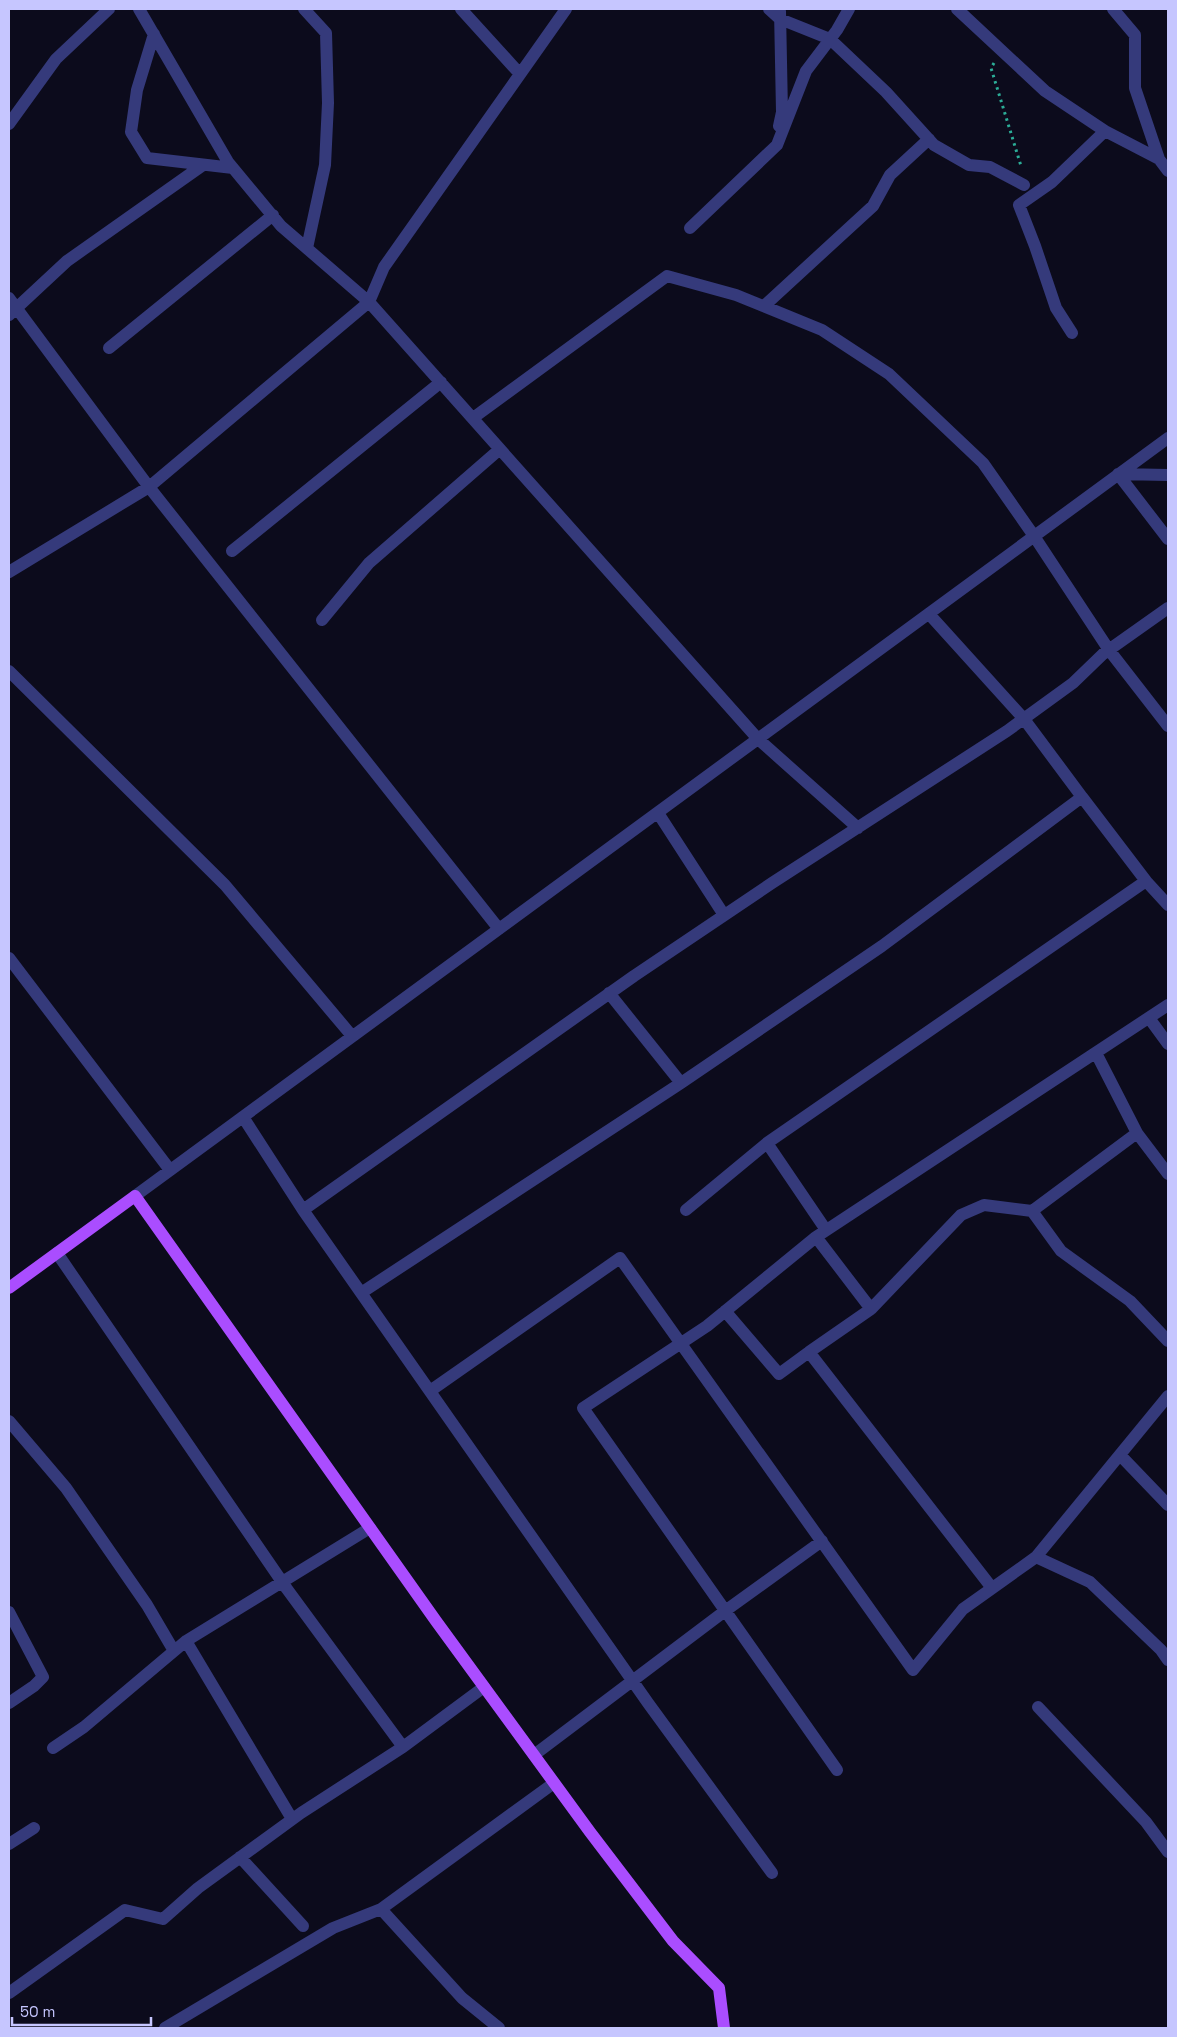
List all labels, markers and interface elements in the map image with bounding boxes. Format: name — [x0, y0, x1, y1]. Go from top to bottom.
scale bar — [12, 1994, 151, 2026]
text: 50 m — [20, 2002, 55, 2021]

